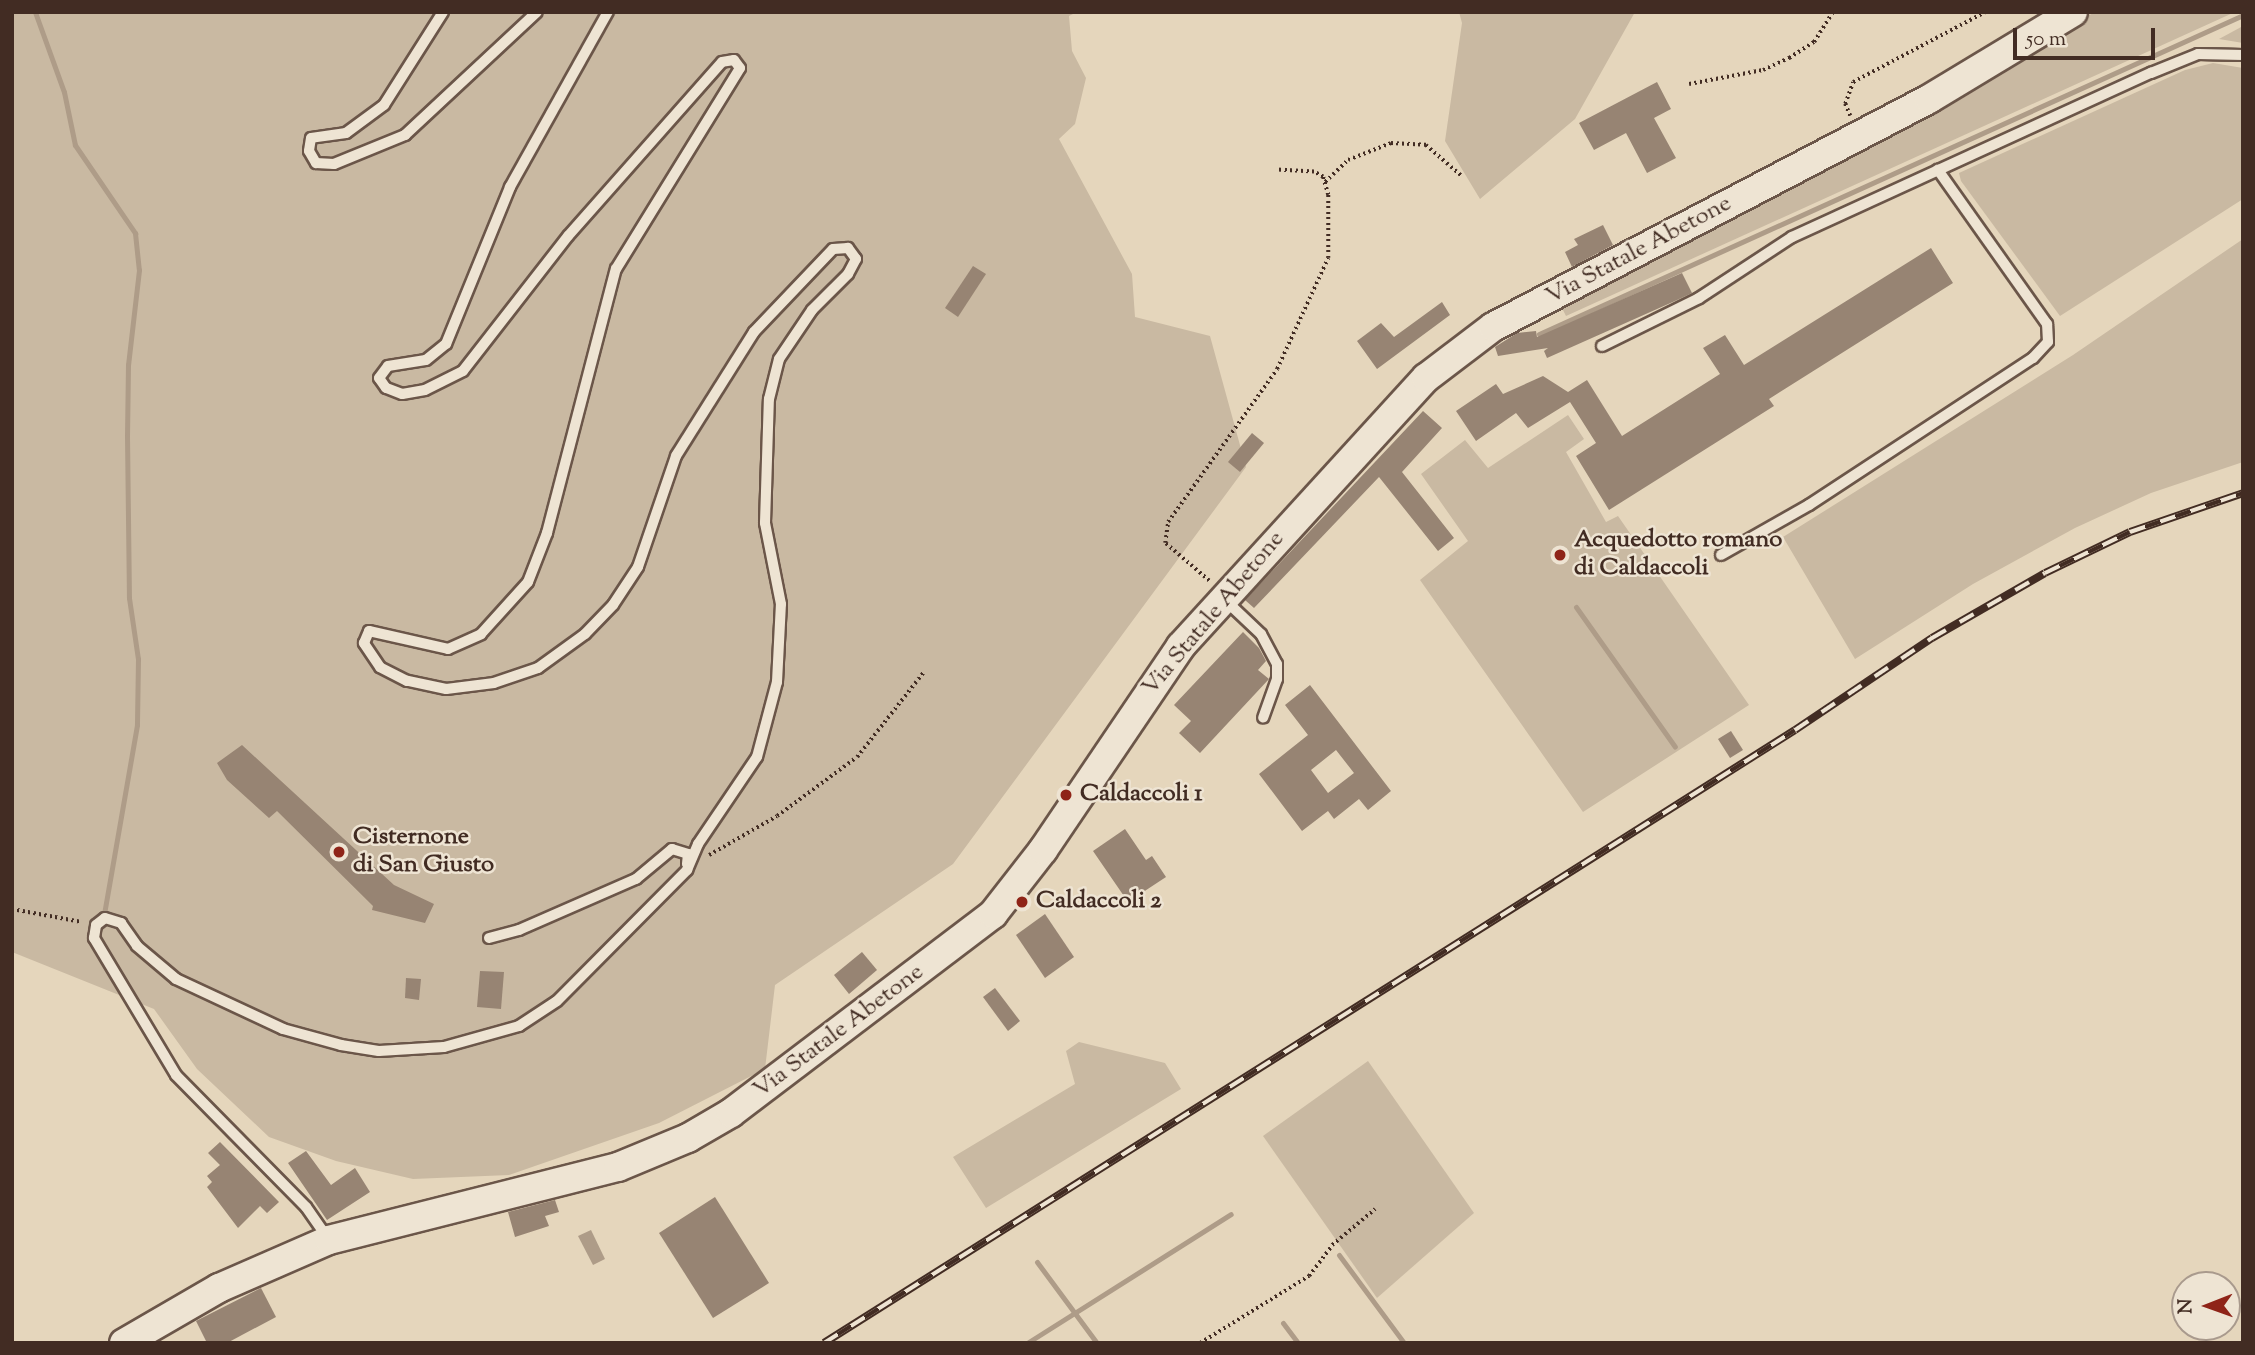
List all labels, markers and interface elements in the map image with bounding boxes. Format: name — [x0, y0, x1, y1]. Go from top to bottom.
scale bar — [2017, 14, 2159, 58]
text: 50 m — [2026, 25, 2066, 55]
street label: Via Statale Abetone — [1541, 190, 1737, 312]
street label: Via Statale Abetone — [1137, 526, 1291, 702]
place label: Acquedotto romano di Caldaccoli — [1574, 527, 1782, 583]
marker: Acquedotto romano di Caldaccoli — [1552, 547, 1568, 563]
place label: Caldaccoli 1 — [1080, 781, 1202, 809]
marker: Caldaccoli 1 — [1058, 787, 1074, 803]
place label: Cisternone di San Giusto — [353, 824, 494, 880]
marker: Cisternone di San Giusto — [331, 844, 347, 860]
place label: Caldaccoli 2 — [1036, 888, 1161, 916]
marker: Caldaccoli 2 — [1014, 894, 1030, 910]
street label: Via Statale Abetone — [748, 958, 930, 1106]
north arrow — [2171, 1271, 2241, 1341]
text: N — [2173, 1299, 2200, 1314]

